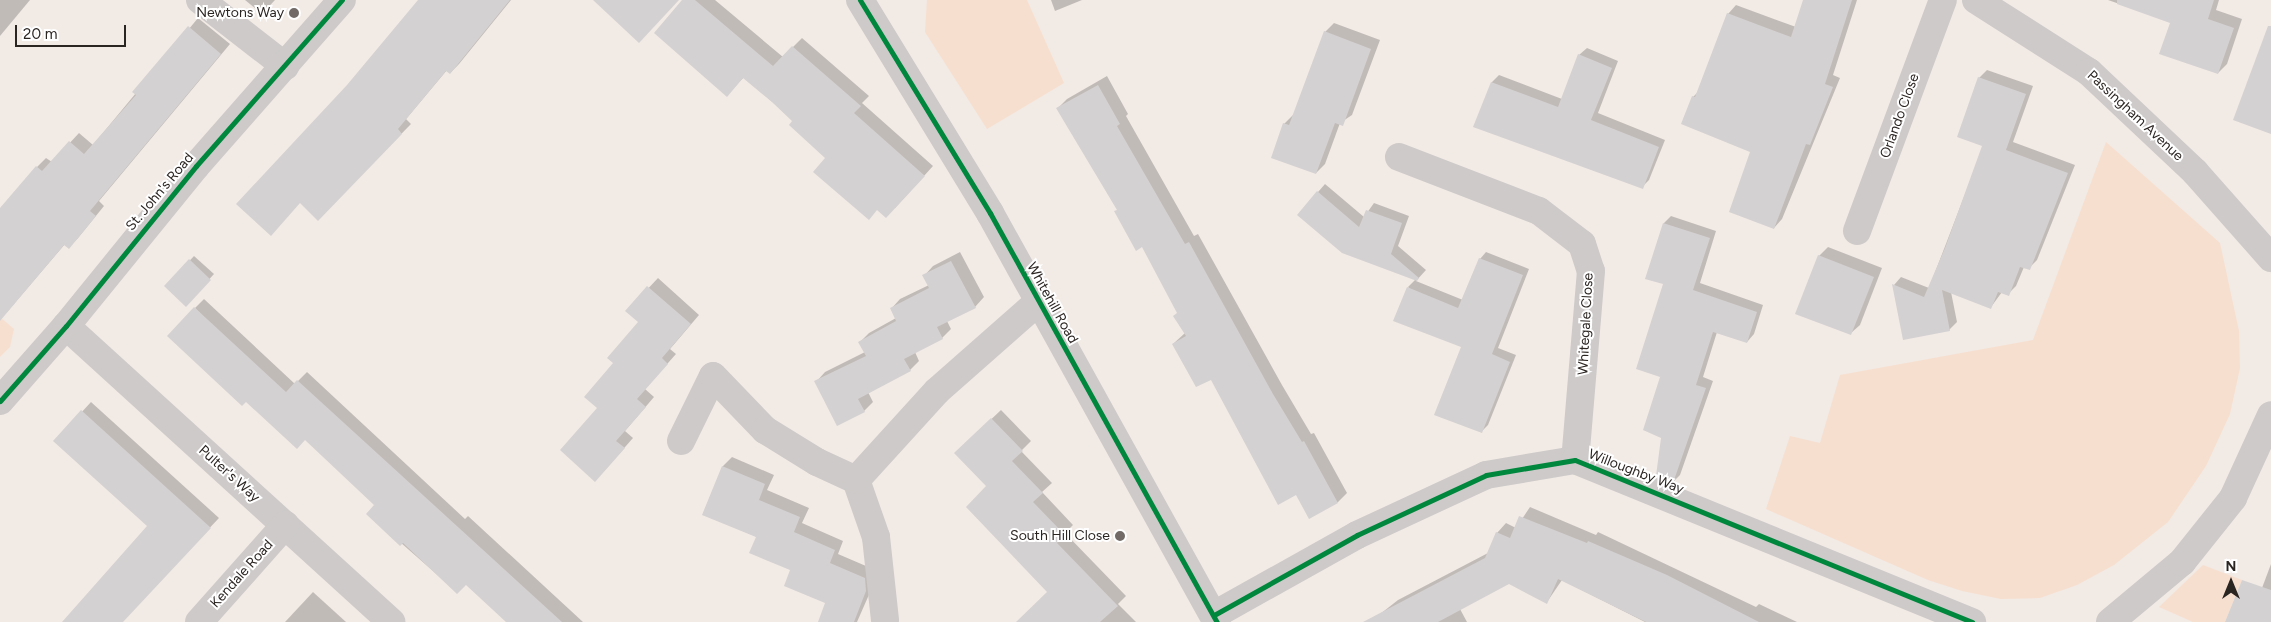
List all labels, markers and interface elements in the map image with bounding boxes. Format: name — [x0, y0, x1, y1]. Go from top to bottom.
place label: Newtons Way — [196, 5, 284, 21]
marker: Newtons Way — [288, 7, 300, 19]
scale bar — [18, 15, 129, 47]
text: 20 m — [23, 25, 57, 43]
street label: Passingham Avenue — [2084, 67, 2186, 165]
street label: Orlando Close — [1877, 71, 1923, 161]
street label: St. John's Road — [123, 150, 197, 234]
street label: Whitehill Road — [1023, 259, 1081, 347]
street label: Whitegale Close — [1575, 272, 1597, 376]
street label: Pulter's Way — [195, 442, 263, 506]
street label: Willoughby Way — [1586, 446, 1686, 498]
place label: South Hill Close — [1010, 528, 1110, 544]
marker: South Hill Close — [1114, 530, 1126, 542]
street label: Kendale Road — [207, 537, 277, 611]
north arrow — [2206, 557, 2256, 607]
text: N — [2226, 558, 2236, 575]

